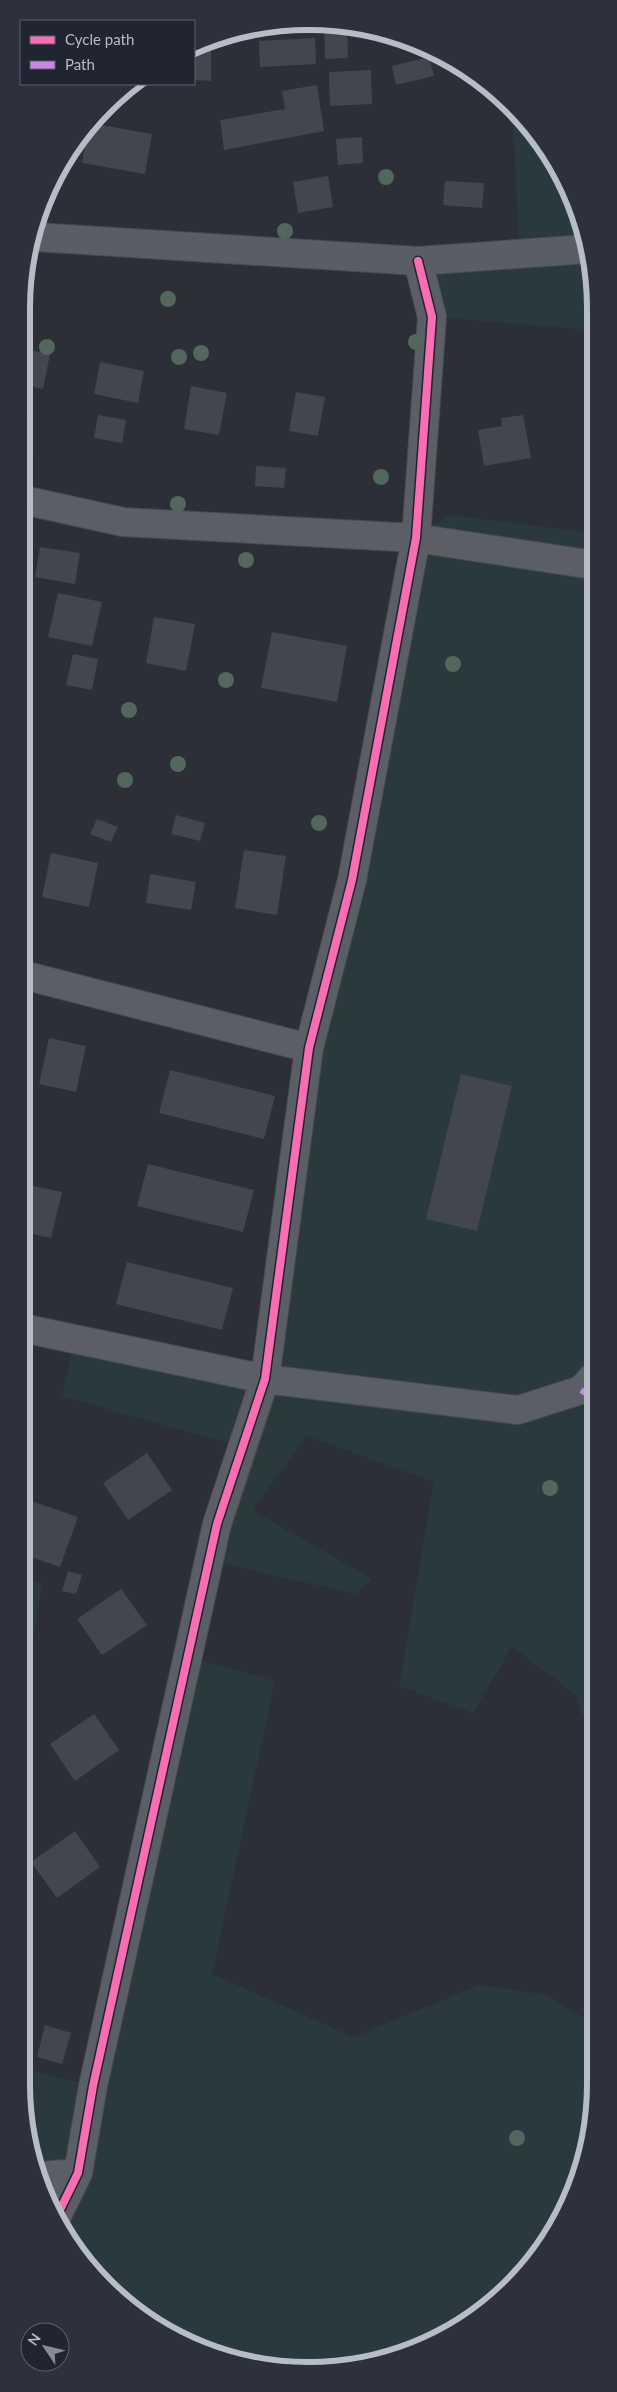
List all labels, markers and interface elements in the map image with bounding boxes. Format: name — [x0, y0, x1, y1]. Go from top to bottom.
legend — [20, 20, 195, 85]
text: Cycle path — [65, 30, 134, 48]
text: Path — [65, 55, 95, 73]
north arrow — [20, 2322, 70, 2372]
text: N — [24, 2330, 44, 2349]

